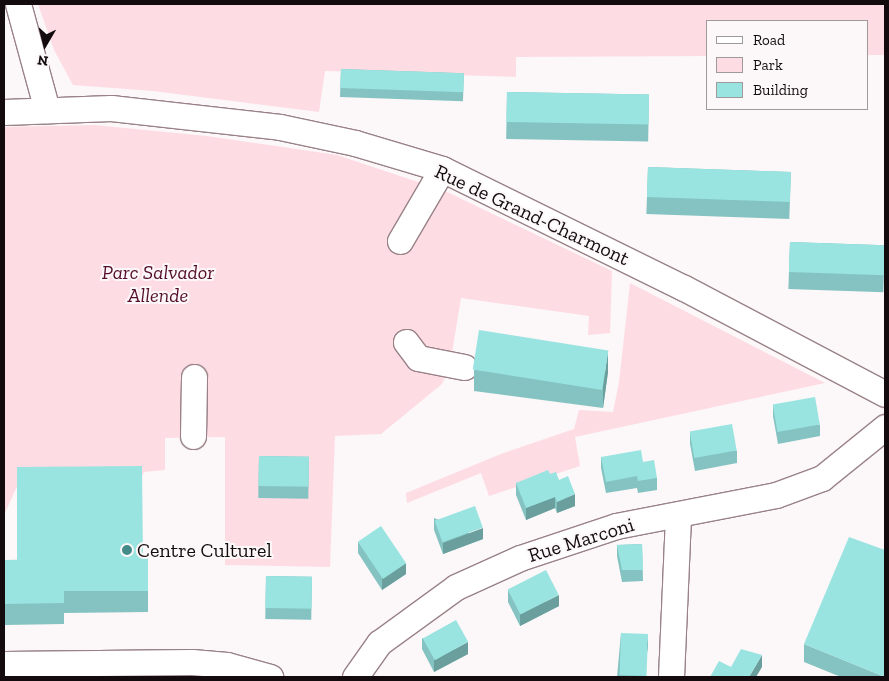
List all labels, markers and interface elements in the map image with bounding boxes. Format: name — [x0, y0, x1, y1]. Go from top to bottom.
north arrow — [20, 20, 70, 70]
legend — [706, 20, 869, 110]
text: Road — [753, 31, 785, 49]
text: N — [36, 51, 49, 70]
text: Park — [753, 56, 783, 74]
text: Building — [753, 81, 808, 99]
street label: Rue de Grand-Charmont — [431, 159, 633, 271]
park label: Parc Salvador Allende — [102, 261, 214, 308]
street label: Rue Marconi — [525, 513, 637, 567]
place label: Centre Culturel — [137, 538, 272, 562]
marker: Centre Culturel — [121, 544, 133, 556]

